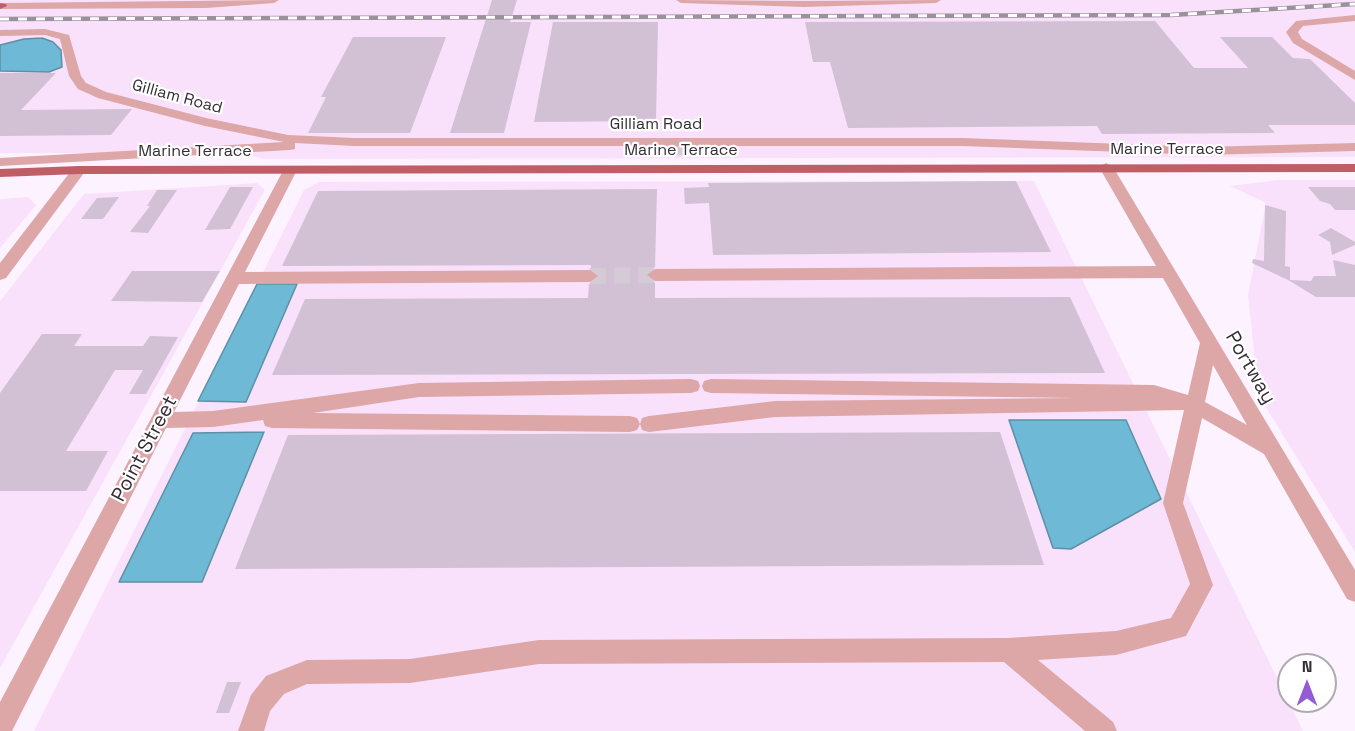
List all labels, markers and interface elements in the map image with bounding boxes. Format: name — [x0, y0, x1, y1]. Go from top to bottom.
street label: Gilliam Road — [130, 76, 224, 118]
street label: Gilliam Road — [610, 115, 702, 135]
street label: Marine Terrace — [1110, 140, 1224, 160]
street label: Marine Terrace — [624, 141, 738, 161]
street label: Marine Terrace — [138, 142, 252, 162]
street label: Portway — [1220, 327, 1280, 409]
street label: Point Street — [107, 392, 183, 506]
north arrow — [1277, 653, 1337, 713]
text: N — [1302, 656, 1312, 677]

